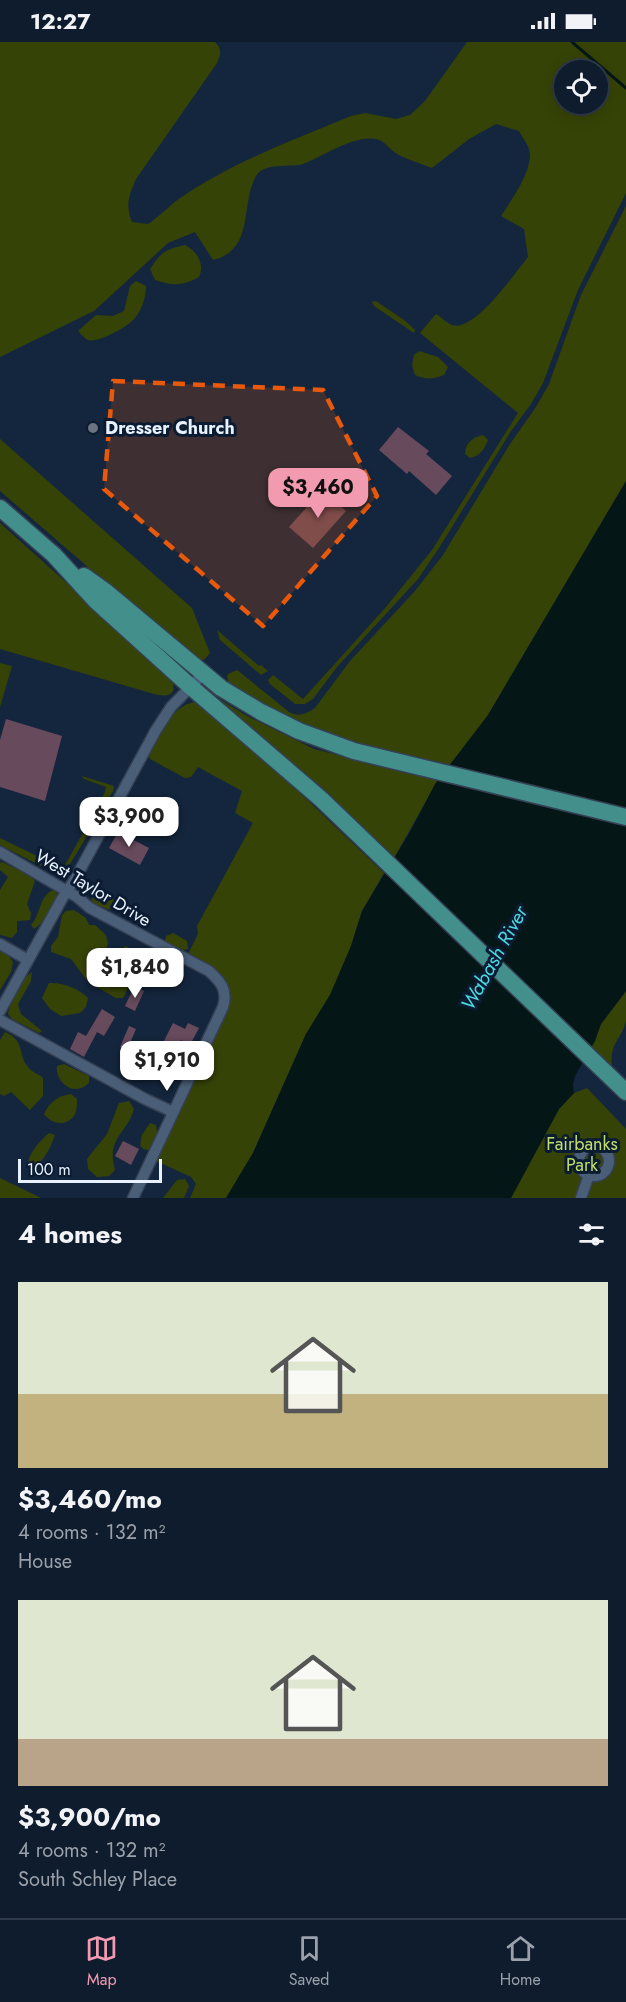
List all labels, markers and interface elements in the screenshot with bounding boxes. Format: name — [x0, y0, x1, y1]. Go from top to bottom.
text: 12:27 — [30, 5, 90, 37]
map controls — [554, 60, 608, 114]
button: locate — [554, 60, 608, 114]
place label: Dresser Church — [105, 415, 235, 441]
marker: Dresser Church — [86, 421, 100, 435]
pin: $3,460 — [269, 468, 367, 519]
text: $3,460 — [282, 473, 354, 502]
pin: $3,900 — [80, 797, 178, 848]
text: $3,900 — [94, 802, 164, 831]
street label: West Taylor Drive — [30, 843, 156, 933]
water label: Wabash River — [454, 900, 536, 1016]
pin: $1,840 — [86, 948, 184, 999]
text: $1,840 — [101, 953, 169, 982]
pin: $1,910 — [118, 1041, 216, 1092]
text: $1,910 — [134, 1046, 200, 1075]
park label: Fairbanks Park — [546, 1131, 618, 1178]
scale bar — [18, 1156, 162, 1184]
text: 100 m — [27, 1158, 71, 1181]
text: 4 homes — [18, 1215, 122, 1253]
icon: filters — [575, 1218, 608, 1251]
icon: home — [259, 1321, 367, 1429]
text: $3,460/mo — [18, 1480, 162, 1518]
text: 4 rooms · 132 m² — [18, 1518, 166, 1547]
text: House — [18, 1547, 72, 1576]
icon: home — [259, 1639, 367, 1747]
text: $3,900/mo — [18, 1798, 161, 1836]
text: 4 rooms · 132 m² — [18, 1836, 166, 1865]
text: South Schley Place — [18, 1865, 177, 1894]
tab: Map — [85, 1932, 118, 1991]
tab: Saved — [289, 1932, 329, 1991]
tab: Home — [500, 1932, 541, 1991]

